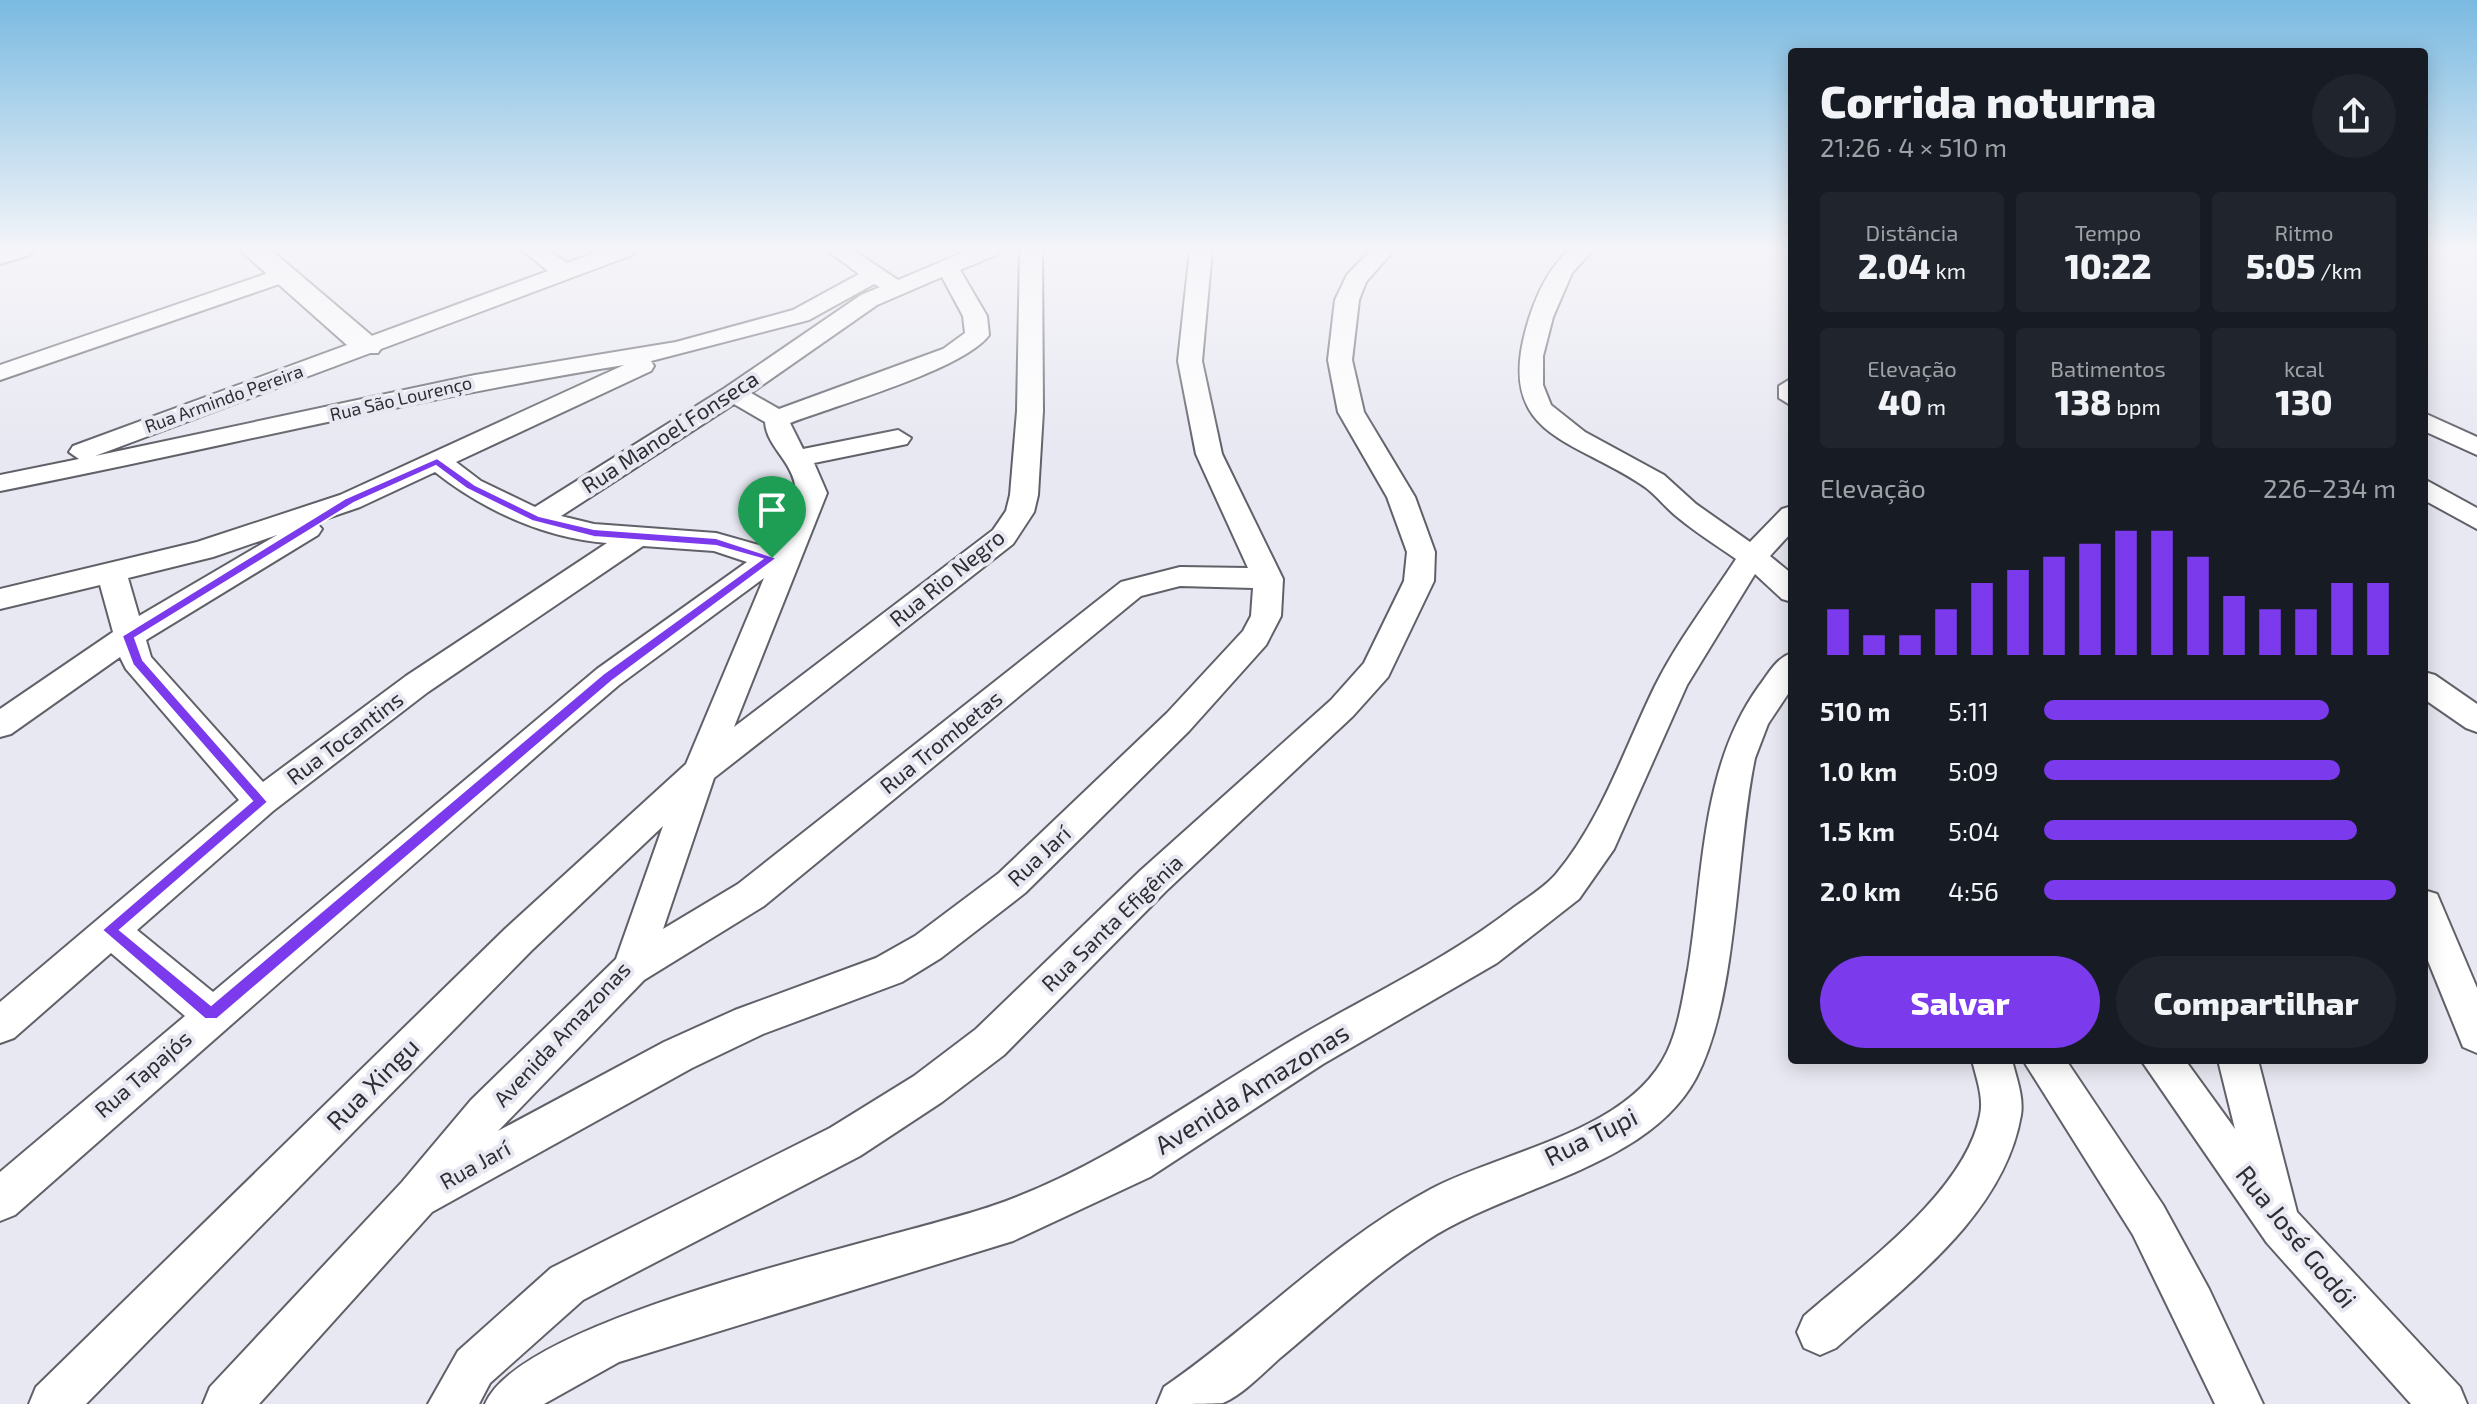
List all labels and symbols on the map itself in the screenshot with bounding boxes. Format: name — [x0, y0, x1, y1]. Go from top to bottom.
street label: Rua Armindo Pereira — [141, 359, 306, 437]
street label: Rua Manoel Fonseca — [576, 364, 763, 498]
street label: Rua São Lourenço — [328, 371, 474, 426]
pin — [738, 476, 806, 558]
street label: Rua Rio Negro — [884, 523, 1009, 631]
street label: Rua Trombetas — [874, 684, 1007, 798]
street label: Rua Tocantins — [281, 685, 408, 789]
street label: Rua Jarí — [1001, 819, 1076, 891]
street label: Rua Santa Efigênia — [1035, 848, 1187, 996]
street label: Avenida Amazonas — [487, 955, 635, 1111]
street label: Avenida Amazonas — [1148, 1016, 1354, 1160]
street label: Rua Tapajós — [89, 1024, 197, 1123]
street label: Rua Xingu — [319, 1030, 424, 1135]
street label: Rua Tupi — [1539, 1100, 1642, 1171]
street label: Rua Jarí — [435, 1133, 516, 1194]
street label: Rua José Godói — [2230, 1159, 2364, 1314]

